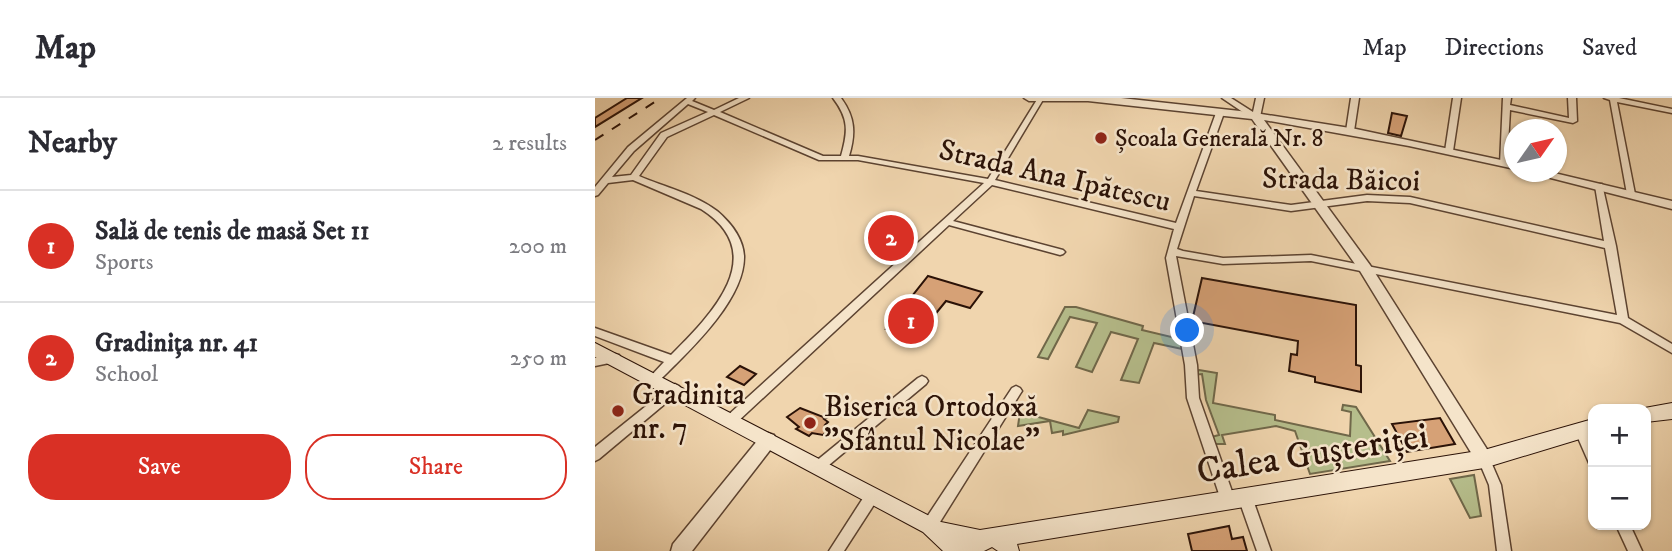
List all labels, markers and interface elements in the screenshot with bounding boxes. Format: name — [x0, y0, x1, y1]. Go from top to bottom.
text: Map — [35, 28, 96, 69]
text: Map — [1362, 33, 1407, 63]
text: Directions — [1445, 33, 1544, 63]
text: Saved — [1582, 33, 1637, 63]
north arrow — [1504, 119, 1567, 182]
place label: Școala Generală Nr. 8 — [1115, 124, 1324, 154]
text: Nearby — [28, 125, 117, 162]
text: 2 results — [492, 129, 567, 158]
marker: Școala Generală Nr. 8 — [1093, 130, 1109, 146]
street label: Strada Ana Ipătescu — [935, 132, 1174, 221]
street label: Strada Băicoi — [1262, 161, 1420, 200]
pin: 2 — [868, 212, 914, 264]
text: Sală de tenis de masă Set 11 — [95, 215, 370, 248]
text: 1 — [47, 232, 55, 261]
text: 200 m — [509, 232, 567, 261]
text: Sports — [95, 248, 153, 277]
pin: 1 — [888, 295, 934, 347]
your location — [1170, 313, 1204, 347]
text: Gradinița nr. 41 — [95, 327, 258, 360]
text: 2 — [45, 344, 57, 373]
text: 250 m — [510, 344, 567, 373]
text: School — [95, 360, 158, 389]
place label: Gradinita nr. 7 — [632, 377, 745, 448]
place label: Biserica Ortodoxă "Sfântul Nicolae" — [824, 389, 1040, 460]
marker: Gradinita nr. 7 — [610, 403, 626, 419]
map controls — [1588, 404, 1651, 530]
button: + — [1588, 404, 1651, 467]
street label: Calea Gușteriței — [1193, 413, 1431, 496]
marker: Biserica Ortodoxă "Sfântul Nicolae" — [802, 415, 818, 431]
button: Save — [28, 434, 291, 500]
button: Share — [305, 434, 567, 500]
button: − — [1588, 467, 1651, 530]

